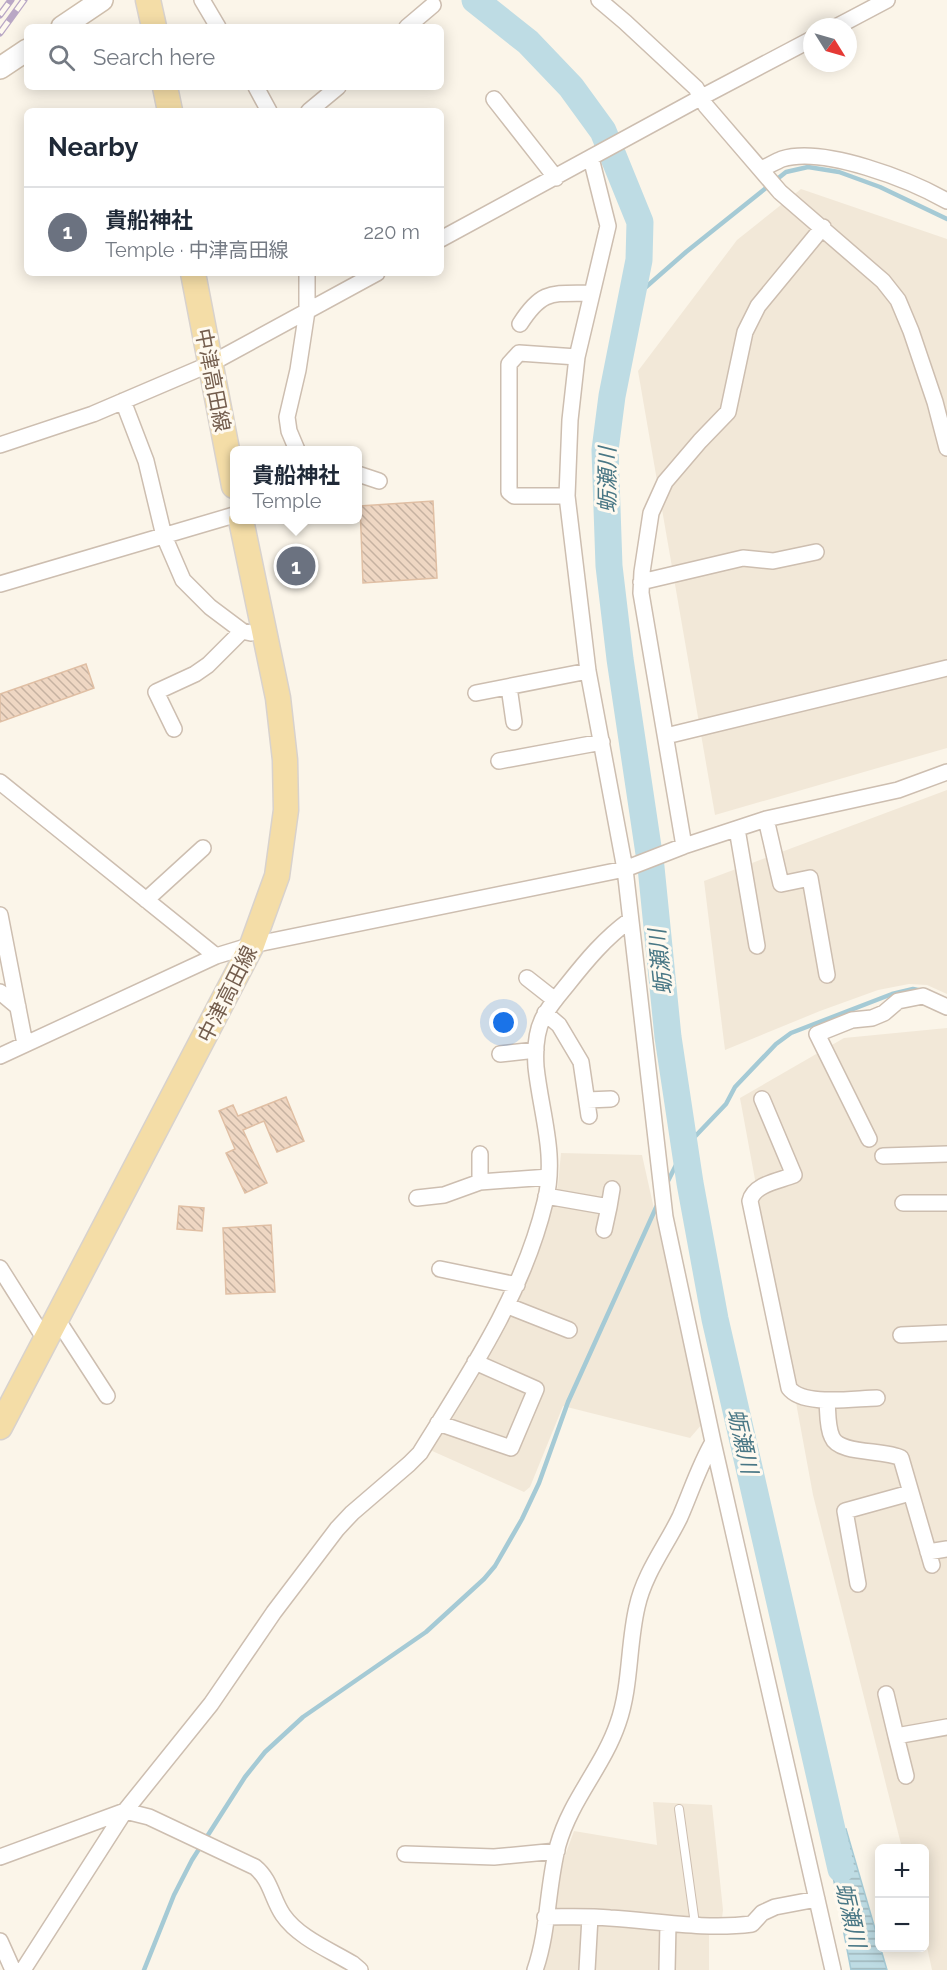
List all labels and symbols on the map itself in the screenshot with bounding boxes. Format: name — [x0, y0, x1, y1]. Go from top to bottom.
north arrow — [803, 18, 857, 72]
street label: 中津高田線 — [191, 326, 235, 434]
water label: 蛎瀬川 — [594, 445, 620, 513]
pin: 1 — [276, 544, 316, 588]
water label: 蛎瀬川 — [643, 926, 676, 996]
street label: 中津高田線 — [192, 942, 262, 1046]
your location — [489, 1008, 518, 1037]
water label: 蛎瀬川 — [723, 1406, 764, 1478]
water label: 蛎瀬川 — [831, 1880, 872, 1952]

